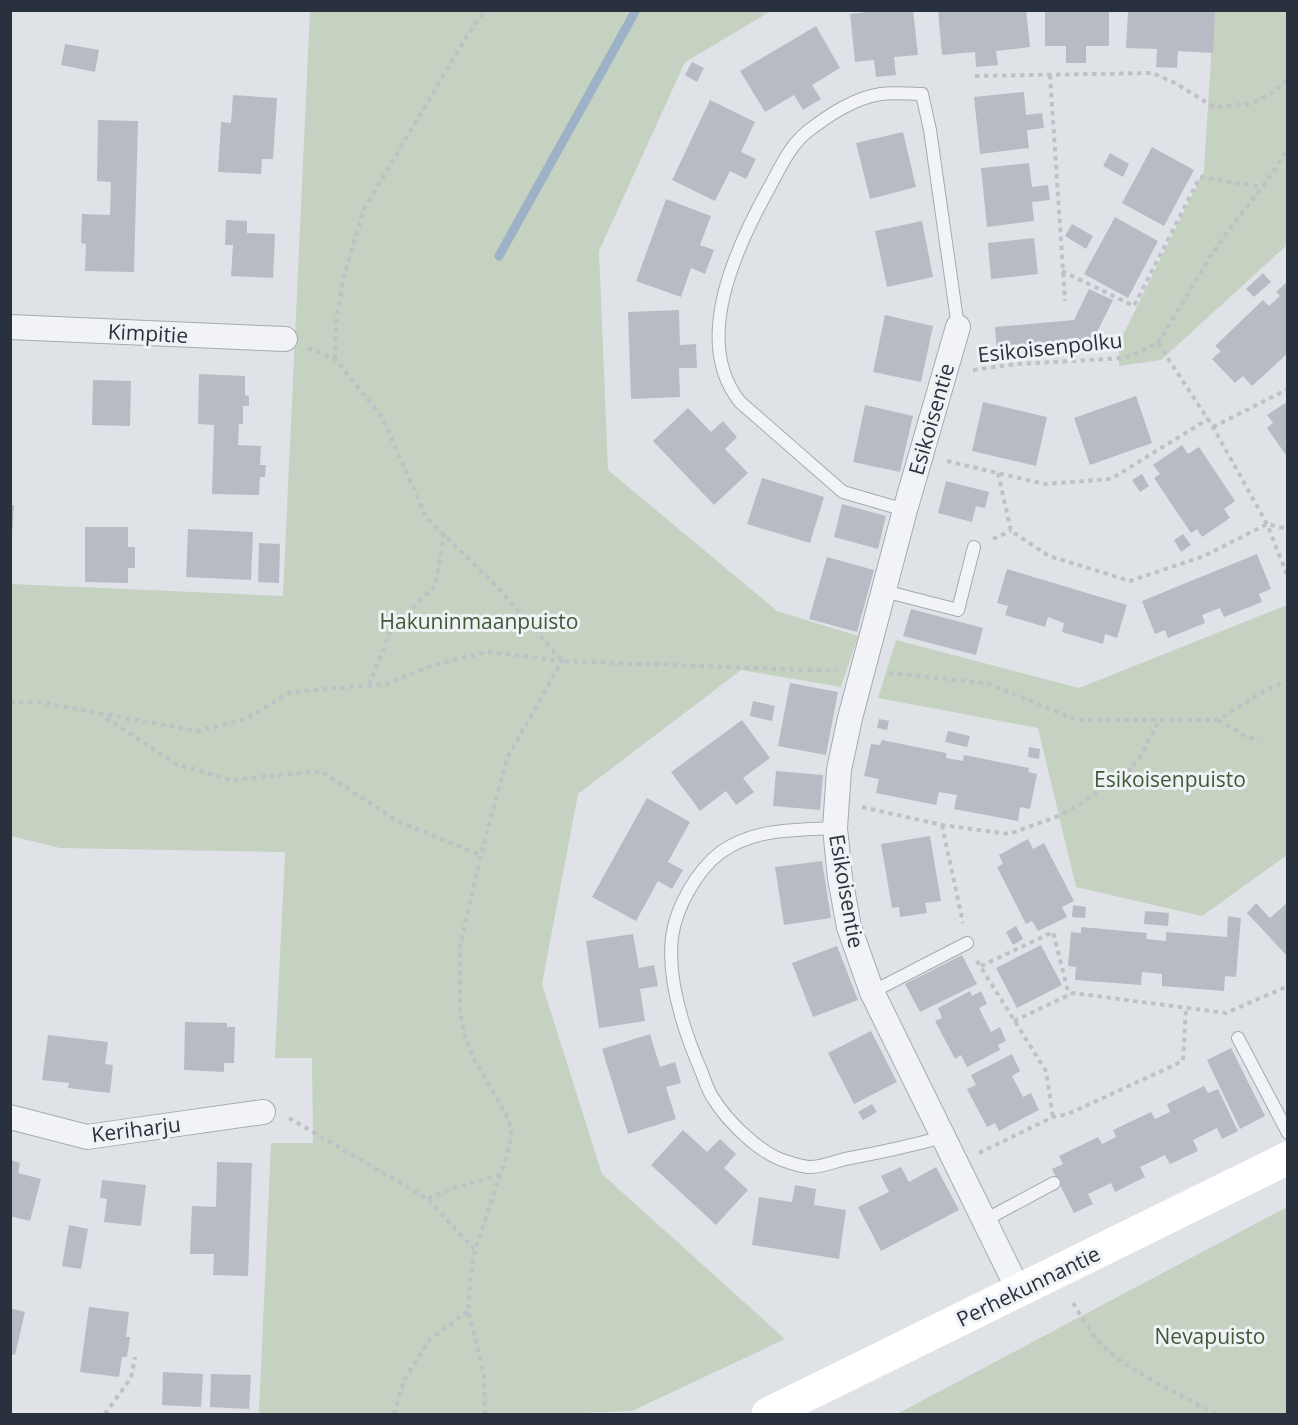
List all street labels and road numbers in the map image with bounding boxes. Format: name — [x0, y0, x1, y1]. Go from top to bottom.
street label: Kimpitie — [107, 317, 189, 349]
street label: Esikoisenpolku — [976, 325, 1124, 369]
street label: Esikoisentie — [902, 360, 960, 478]
street label: Esikoisentie — [823, 832, 871, 950]
street label: Keriharju — [90, 1110, 182, 1148]
street label: Perhekunnantie — [952, 1239, 1104, 1333]

